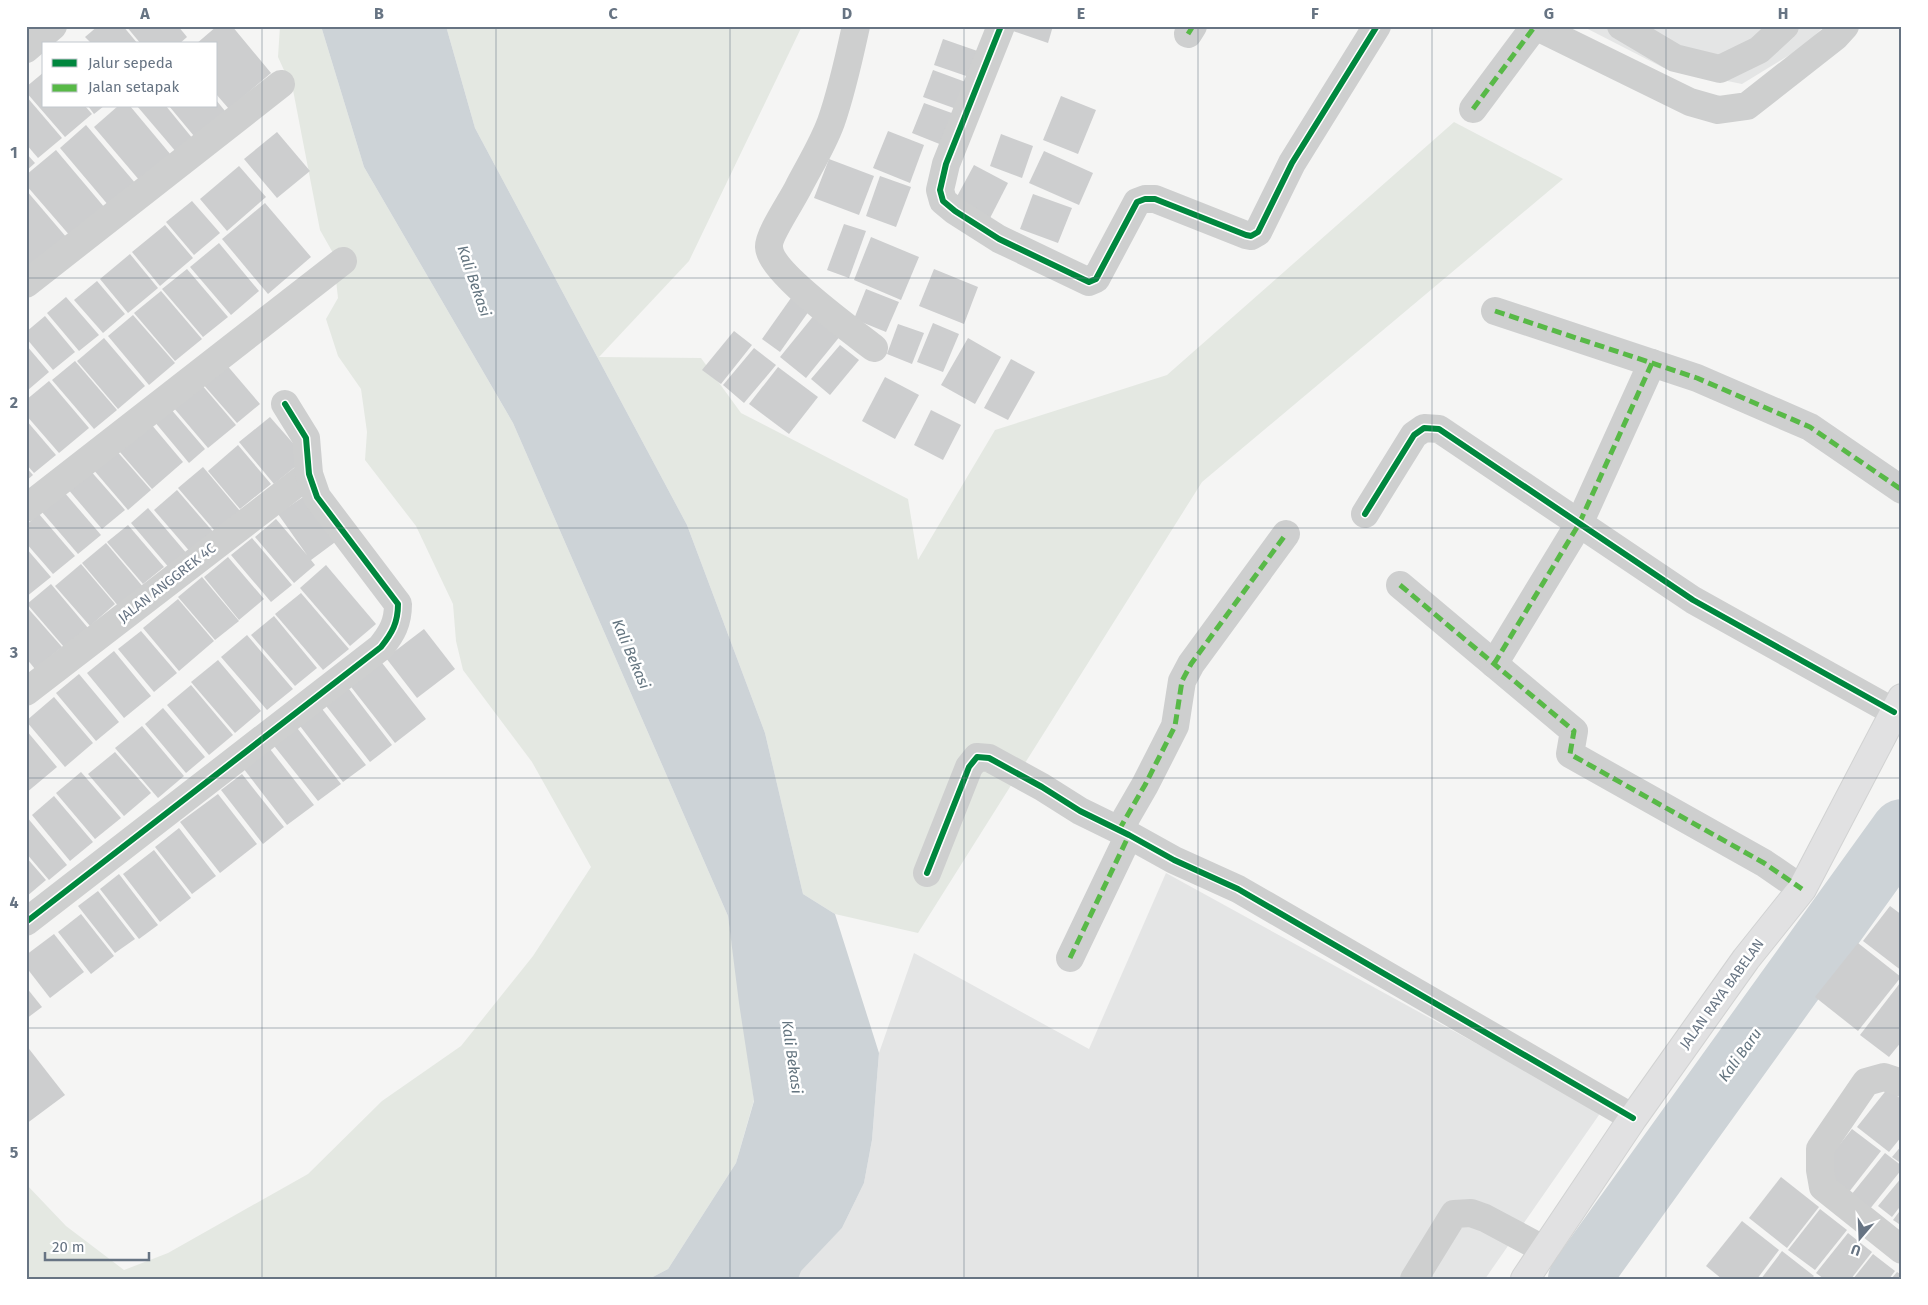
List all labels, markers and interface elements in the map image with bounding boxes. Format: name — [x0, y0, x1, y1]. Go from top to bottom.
text: A — [139, 4, 150, 23]
text: B — [374, 4, 384, 23]
text: C — [608, 4, 618, 23]
text: D — [842, 4, 852, 23]
text: E — [1077, 4, 1085, 23]
text: F — [1311, 4, 1319, 23]
text: G — [1544, 4, 1554, 23]
text: H — [1778, 4, 1788, 23]
legend — [42, 42, 218, 108]
text: Jalur sepeda — [88, 54, 173, 72]
text: Jalan setapak — [88, 78, 179, 96]
text: 1 — [10, 143, 18, 162]
water label: Kali Bekasi — [453, 243, 495, 319]
text: 2 — [10, 393, 18, 412]
street label: JALAN ANGGREK 4C — [115, 540, 219, 626]
water label: Kali Bekasi — [608, 616, 654, 692]
text: 3 — [9, 643, 18, 662]
text: 4 — [9, 893, 19, 912]
street label: JALAN RAYA BABELAN — [1676, 936, 1768, 1052]
water label: Kali Bekasi — [778, 1019, 806, 1095]
water label: Kali Baru — [1715, 1025, 1765, 1085]
text: 5 — [10, 1143, 19, 1162]
north arrow — [1836, 1212, 1886, 1262]
scale bar — [45, 1230, 149, 1262]
text: 20 m — [52, 1238, 85, 1256]
text: U — [1849, 1240, 1863, 1259]

